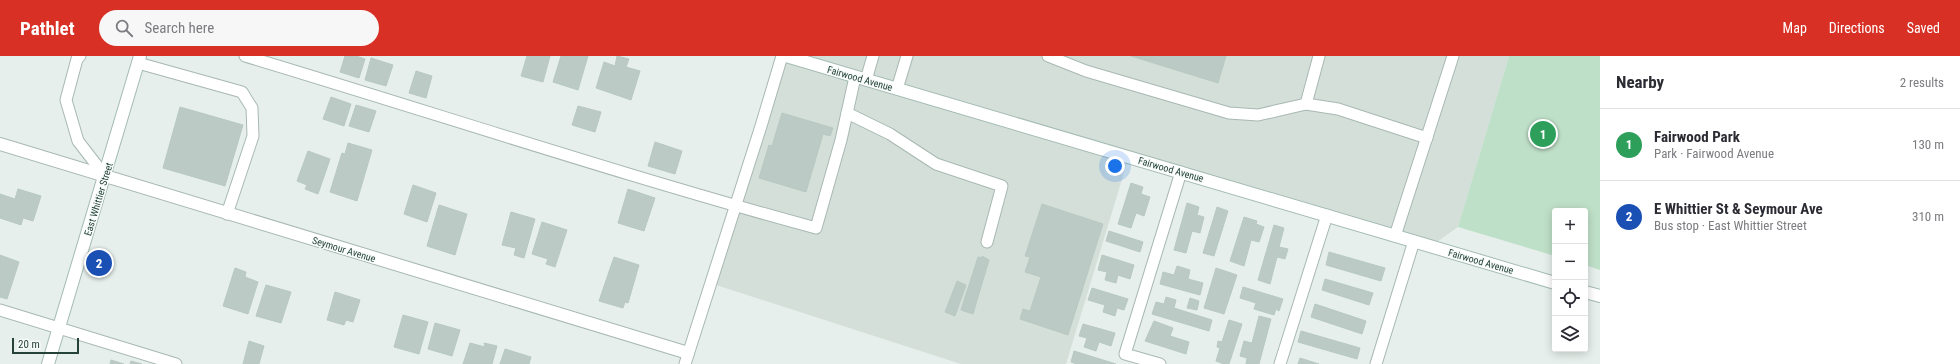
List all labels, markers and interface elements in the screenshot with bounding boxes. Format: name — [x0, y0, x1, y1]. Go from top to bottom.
search box — [99, 10, 379, 46]
text: Pathlet — [20, 17, 75, 40]
icon: search — [113, 17, 135, 39]
text: Search here — [145, 19, 214, 37]
text: Map — [1783, 20, 1807, 36]
text: Directions — [1829, 20, 1885, 36]
text: Saved — [1907, 20, 1940, 36]
street label: Fairwood Avenue — [826, 64, 894, 93]
text: Nearby — [1616, 72, 1664, 92]
text: 2 results — [1900, 75, 1944, 90]
pin: 1 — [1530, 119, 1556, 149]
text: Fairwood Park — [1654, 128, 1740, 146]
text: 1 — [1626, 137, 1632, 152]
text: 130 m — [1912, 137, 1944, 152]
text: Park · Fairwood Avenue — [1654, 146, 1774, 161]
street label: Fairwood Avenue — [1137, 155, 1205, 184]
your location — [1105, 156, 1125, 176]
street label: East Whittier Street — [82, 161, 115, 237]
text: E Whittier St & Seymour Ave — [1654, 200, 1823, 218]
map controls — [1552, 208, 1588, 352]
button: + — [1552, 208, 1588, 244]
text: 2 — [1626, 209, 1632, 224]
text: 310 m — [1912, 209, 1944, 224]
text: Bus stop · East Whittier Street — [1654, 218, 1807, 233]
street label: Seymour Avenue — [311, 235, 377, 264]
button: − — [1552, 244, 1588, 280]
street label: Fairwood Avenue — [1447, 247, 1515, 276]
pin: 2 — [86, 248, 112, 278]
button: locate — [1552, 280, 1588, 316]
button: layers — [1552, 316, 1588, 352]
scale bar — [12, 336, 79, 355]
text: 20 m — [18, 338, 40, 351]

